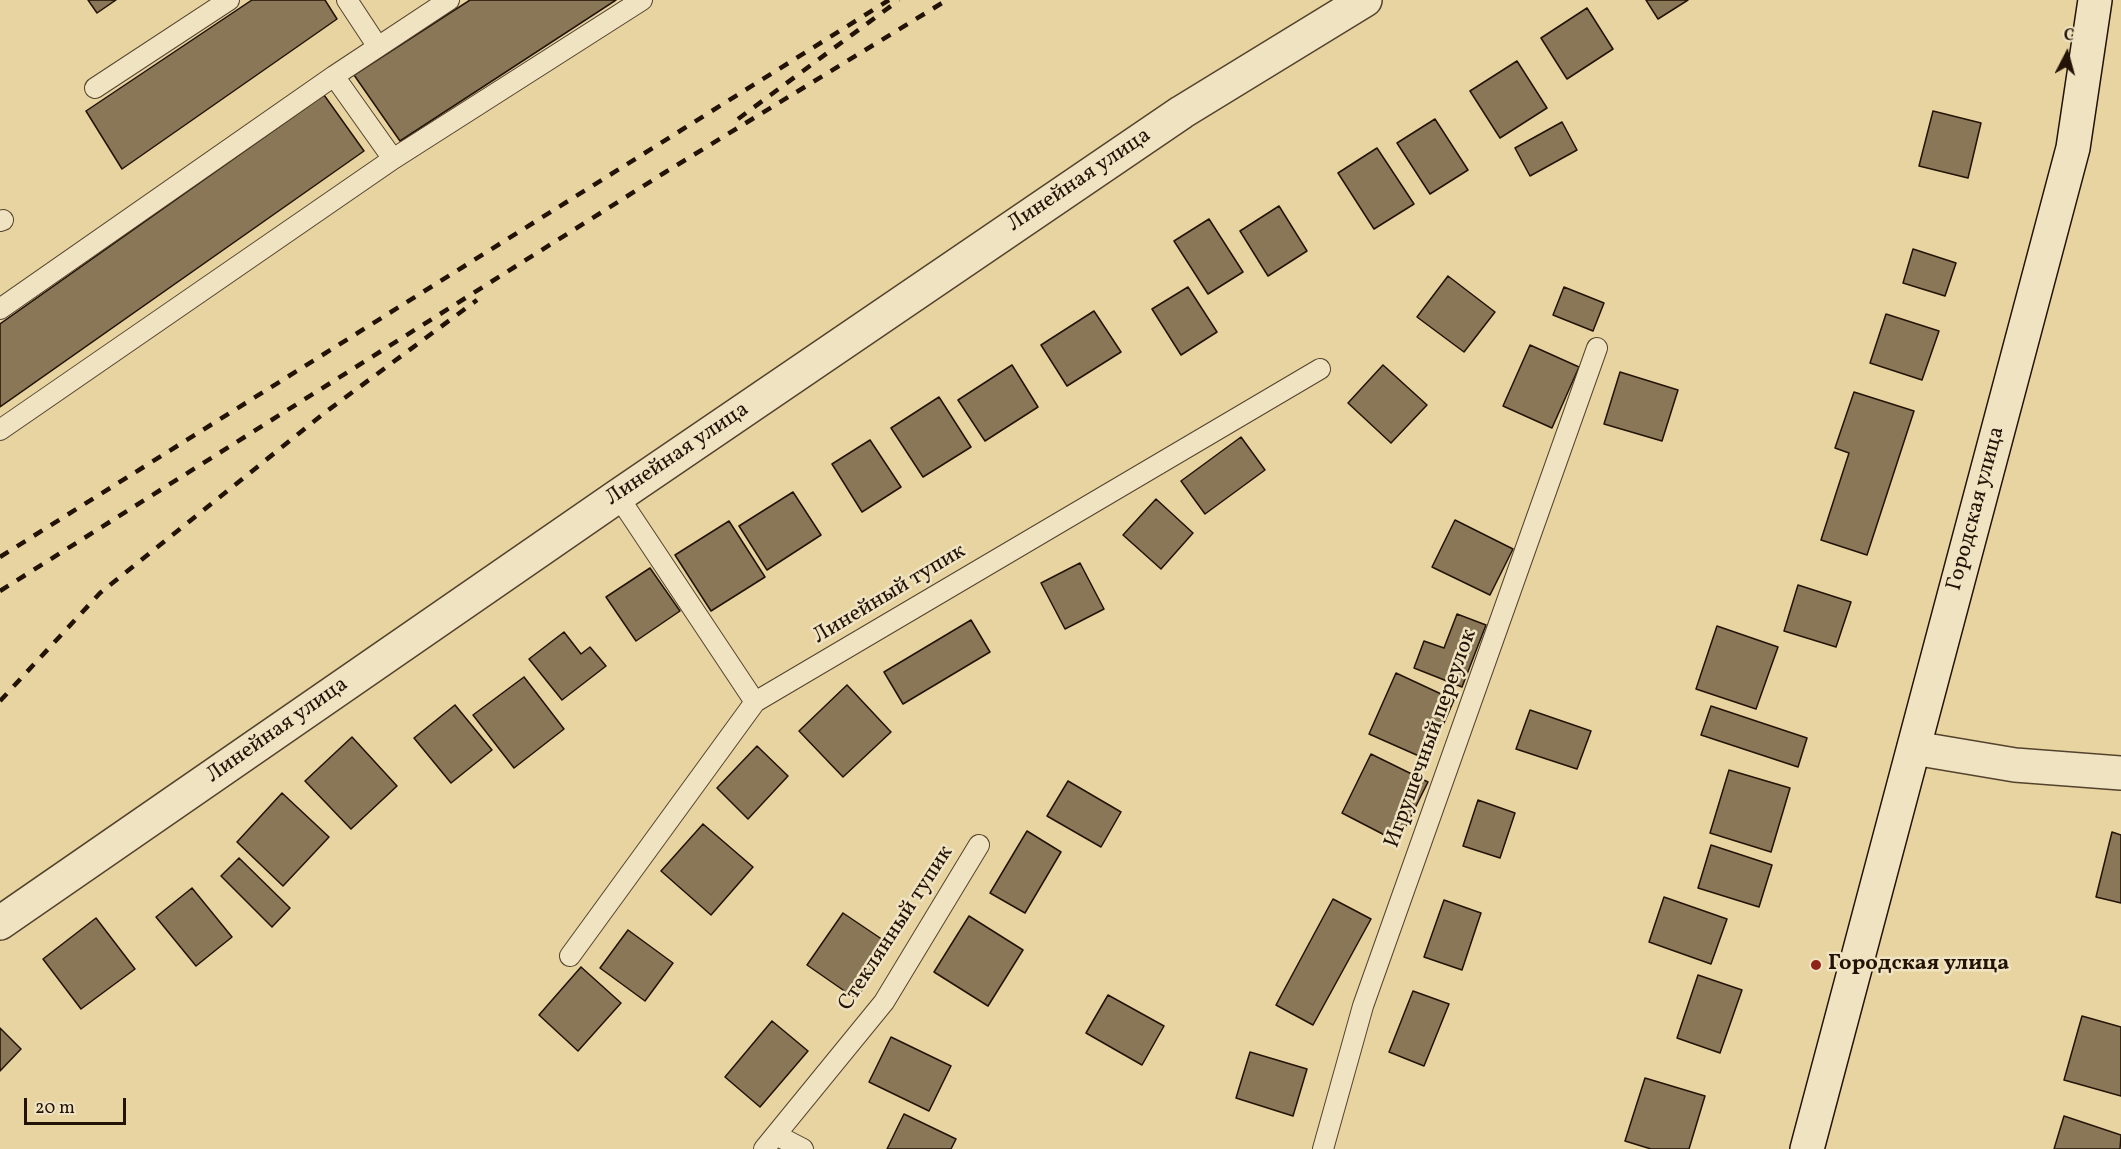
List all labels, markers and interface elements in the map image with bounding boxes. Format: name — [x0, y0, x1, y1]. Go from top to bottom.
north arrow — [2037, 24, 2097, 84]
text: С — [2063, 25, 2075, 48]
street label: Линейная улица — [1003, 123, 1157, 239]
street label: Линейная улица — [601, 397, 755, 513]
street label: Городская улица — [1942, 424, 2012, 594]
street label: Линейный тупик — [809, 539, 971, 651]
street label: Игрушечный переулок — [1380, 626, 1484, 852]
street label: Линейная улица — [202, 672, 354, 790]
street label: Стеклянный тупик — [834, 842, 960, 1016]
place label: Городская улица — [1828, 952, 2009, 978]
marker: Городская улица — [1809, 958, 1823, 972]
scale bar — [27, 1086, 129, 1124]
text: 20 m — [35, 1096, 75, 1121]

